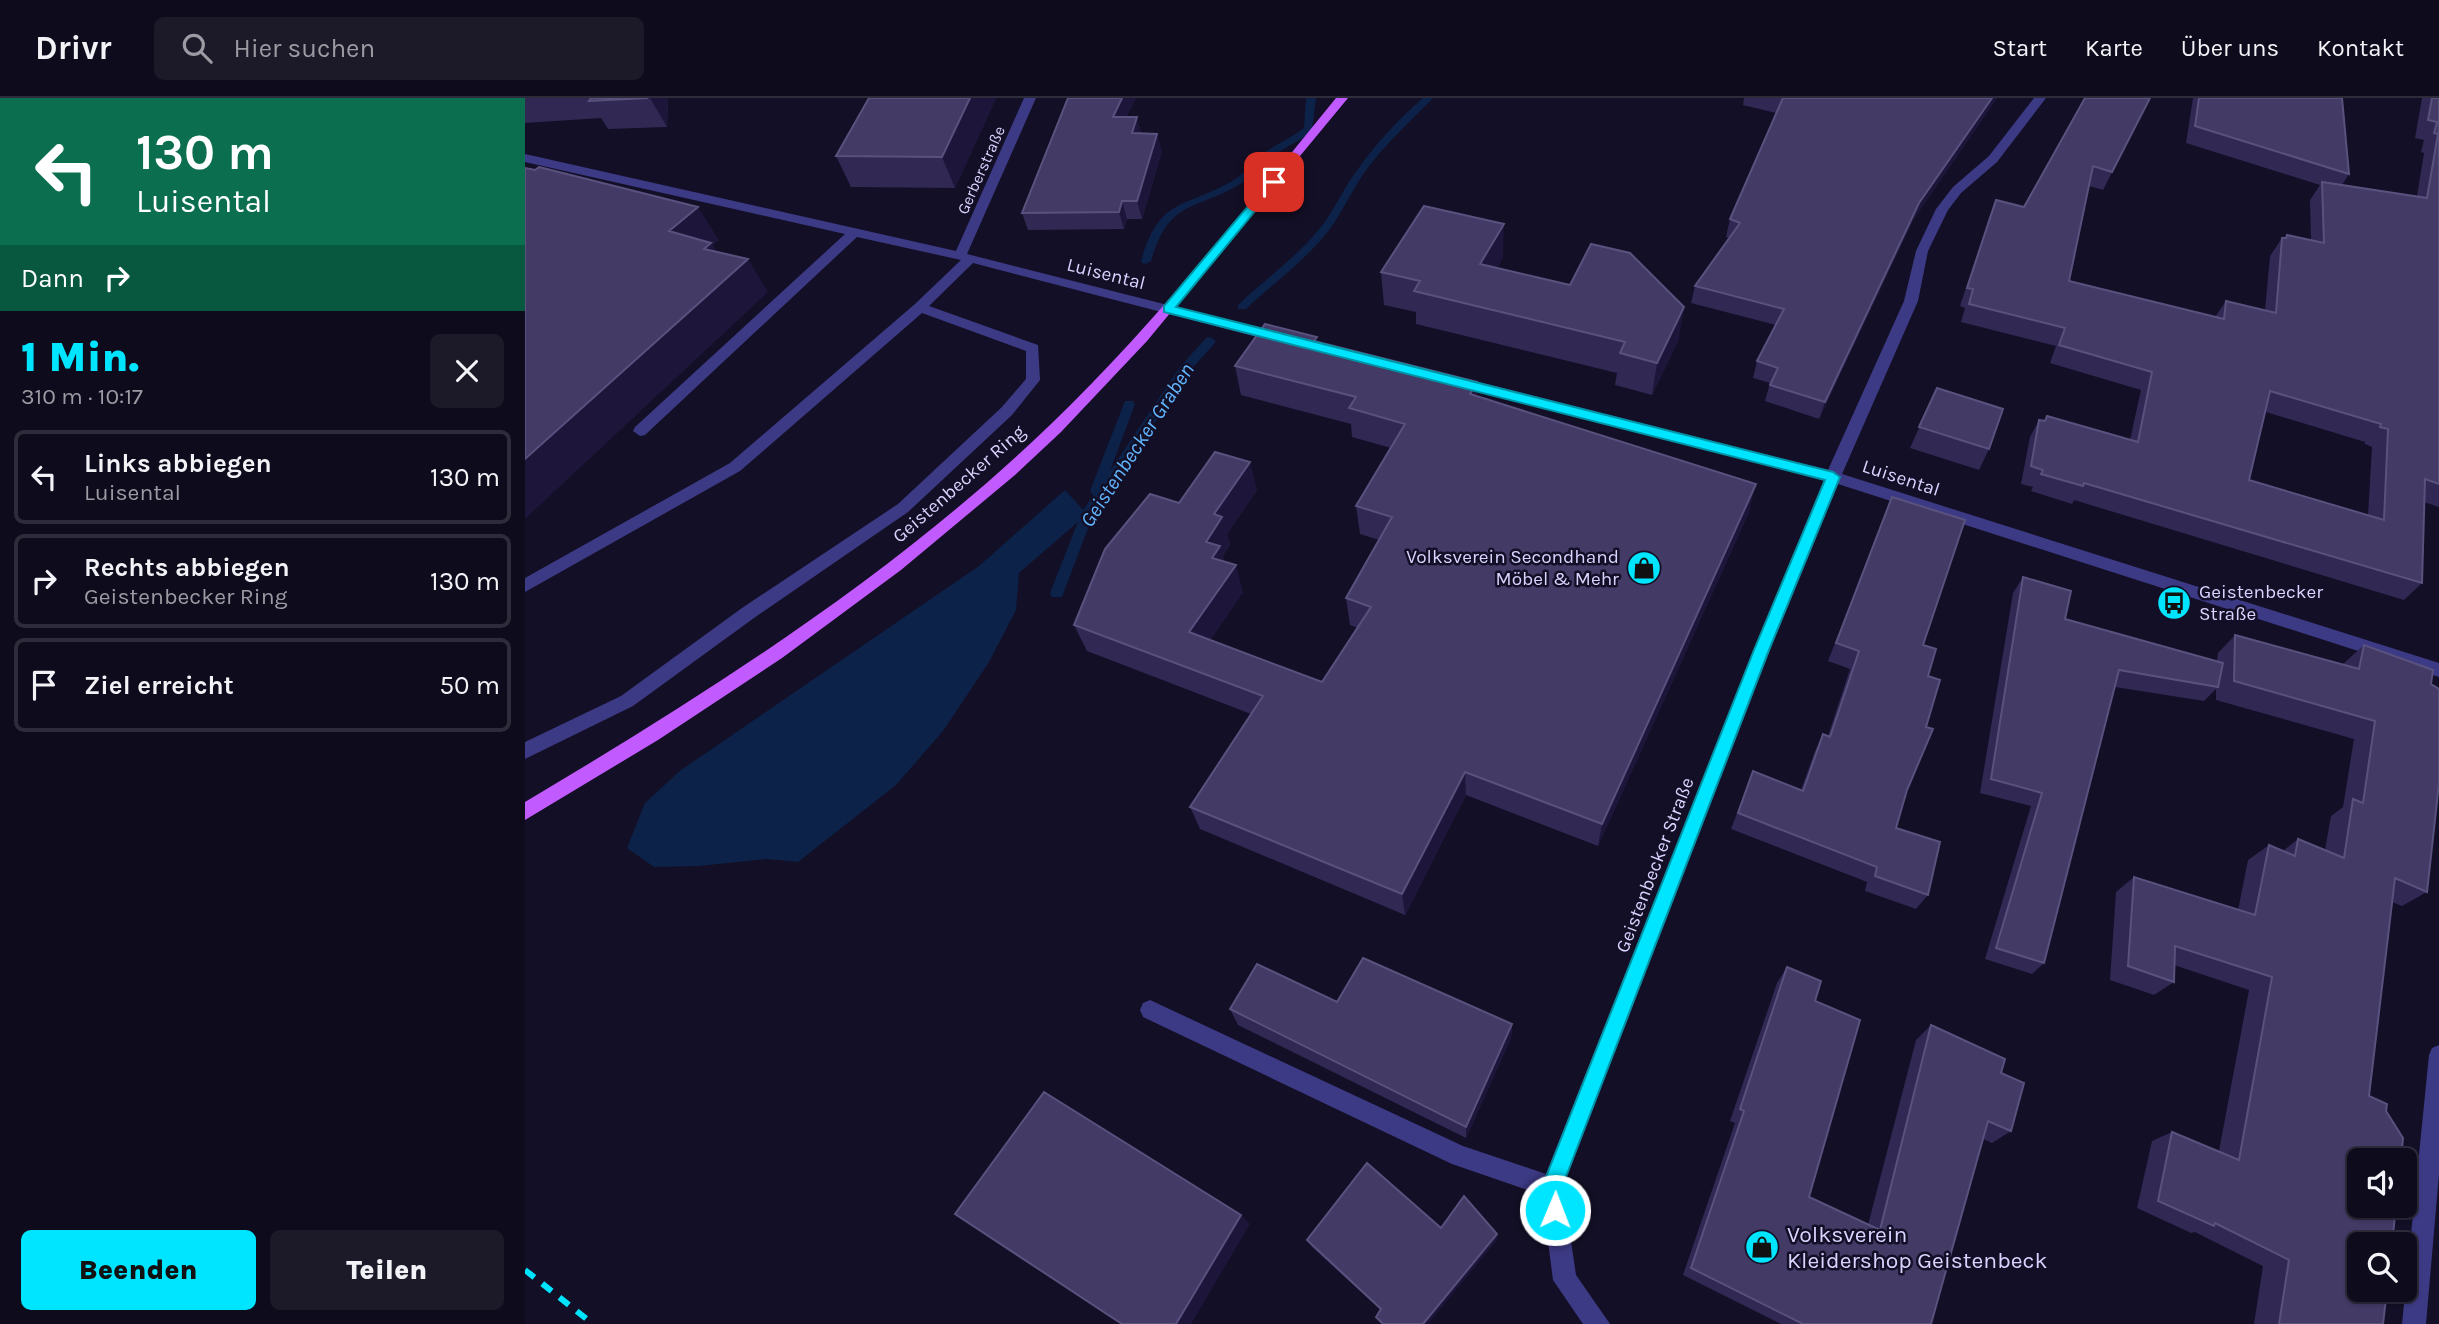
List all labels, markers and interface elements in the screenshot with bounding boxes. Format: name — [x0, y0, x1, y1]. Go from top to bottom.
search box — [154, 17, 644, 80]
text: Drivr — [35, 29, 112, 67]
icon: search — [178, 29, 216, 67]
text: Hier suchen — [234, 33, 375, 64]
text: Start — [1993, 34, 2047, 62]
text: Karte — [2085, 34, 2143, 62]
text: Über uns — [2181, 34, 2279, 62]
text: Kontakt — [2317, 34, 2404, 62]
street label: Gerberstraße — [953, 123, 1009, 217]
text: 130 m — [136, 124, 274, 181]
icon: left — [21, 126, 112, 217]
pin — [1244, 152, 1304, 212]
icon: arrive — [1255, 163, 1293, 201]
text: Luisental — [136, 183, 271, 220]
street label: Luisental — [1064, 254, 1148, 294]
icon: right — [98, 259, 136, 297]
text: Dann — [21, 263, 84, 294]
text: 1 Min. — [21, 332, 139, 382]
button: close — [430, 334, 504, 408]
water label: Geistenbecker Graben — [1075, 359, 1199, 531]
text: 310 m · 10:17 — [21, 383, 143, 410]
street label: Geistenbecker Ring — [888, 420, 1030, 547]
text: Links abbiegen — [84, 448, 272, 479]
street label: Luisental — [1859, 455, 1943, 501]
icon: left — [25, 458, 63, 496]
text: 130 m — [430, 462, 500, 493]
text: Luisental — [84, 479, 181, 506]
place label: Volksverein Secondhand Möbel & Mehr — [1406, 546, 1619, 590]
shop icon: Volksverein Secondhand Möbel & Mehr — [1625, 549, 1663, 587]
text: Rechts abbiegen — [84, 552, 290, 583]
icon: right — [25, 562, 63, 600]
text: 130 m — [430, 566, 500, 597]
place label: Geistenbecker Straße — [2199, 581, 2323, 625]
text: Geistenbecker Ring — [84, 583, 288, 610]
bus stop icon: Geistenbecker Straße — [2155, 584, 2193, 622]
icon: arrive — [25, 666, 63, 704]
text: Ziel erreicht — [84, 670, 234, 701]
text: 50 m — [439, 670, 500, 701]
street label: Geistenbecker Straße — [1611, 774, 1699, 956]
map controls — [2347, 1148, 2417, 1302]
button: sound — [2347, 1148, 2417, 1218]
position arrow — [1518, 1173, 1592, 1247]
place label: Volksverein Kleidershop Geistenbeck — [1787, 1221, 2047, 1274]
shop icon: Volksverein Kleidershop Geistenbeck — [1743, 1228, 1781, 1266]
button: Beenden — [21, 1230, 256, 1310]
button: Teilen — [270, 1230, 504, 1310]
button: search — [2347, 1232, 2417, 1302]

